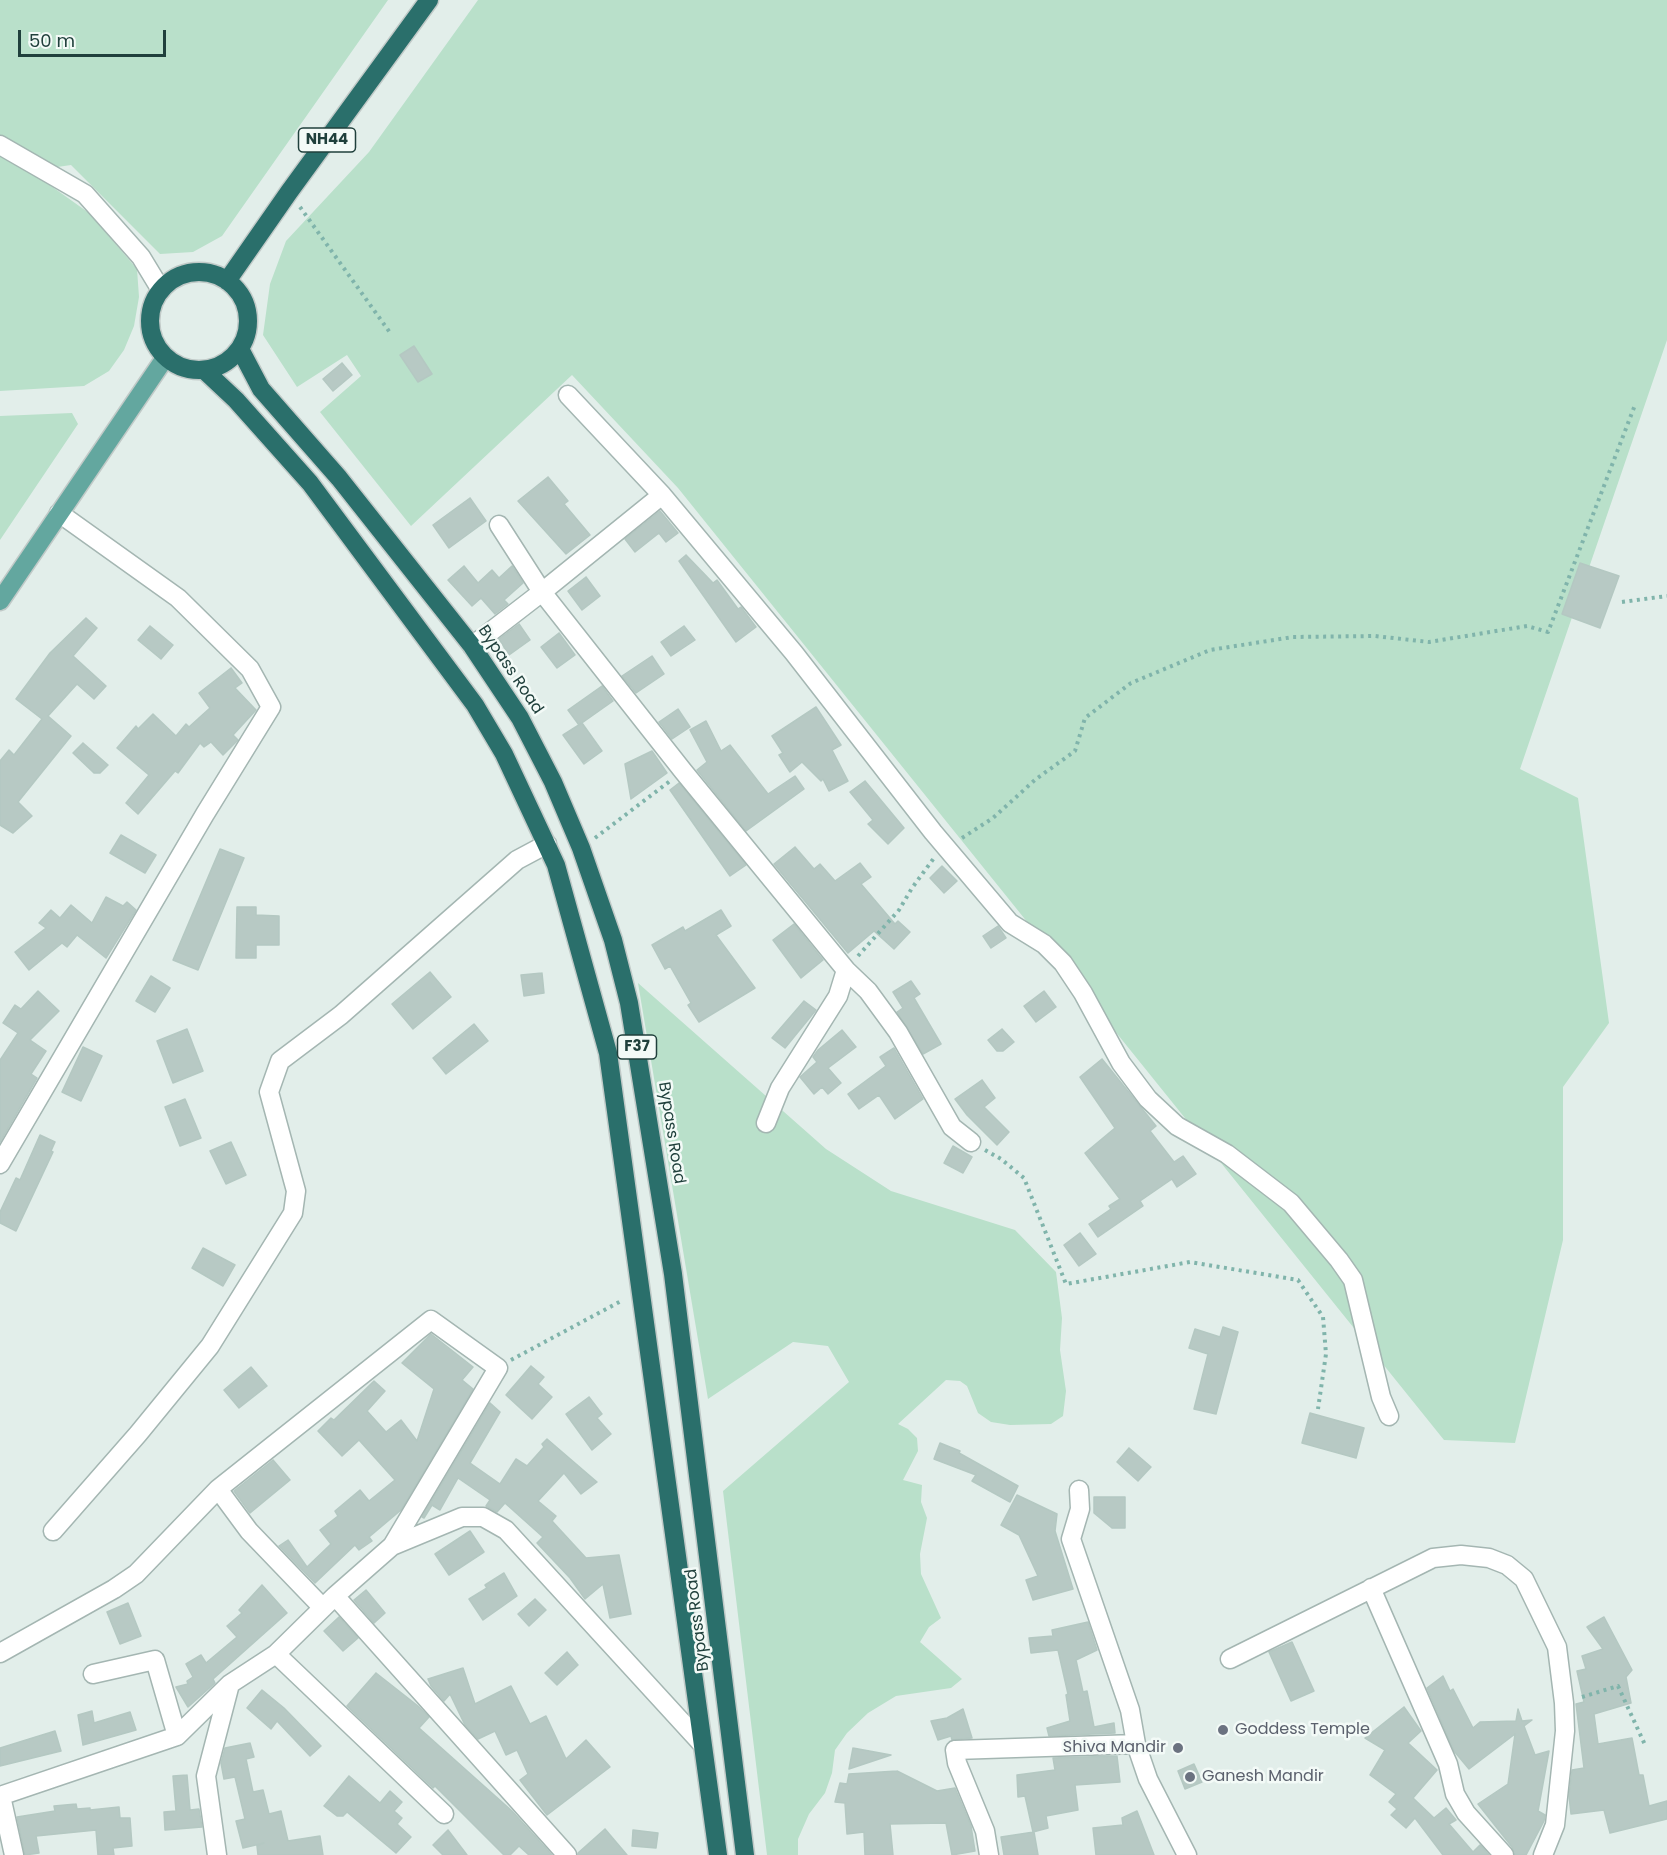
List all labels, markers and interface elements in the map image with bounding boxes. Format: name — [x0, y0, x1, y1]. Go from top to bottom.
scale bar — [21, 18, 170, 56]
text: 50 m — [29, 28, 75, 53]
road number: NH44 — [298, 128, 356, 152]
street label: Bypass Road — [473, 622, 547, 718]
road number: F37 — [618, 1035, 656, 1059]
street label: Bypass Road — [653, 1081, 689, 1185]
street label: Bypass Road — [682, 1568, 714, 1672]
place label: Goddess Temple — [1235, 1720, 1370, 1740]
marker: Goddess Temple — [1216, 1723, 1230, 1737]
place label: Shiva Mandir — [1063, 1738, 1166, 1758]
marker: Shiva Mandir — [1171, 1741, 1185, 1755]
place label: Ganesh Mandir — [1202, 1767, 1324, 1787]
marker: Ganesh Mandir — [1183, 1770, 1197, 1784]

